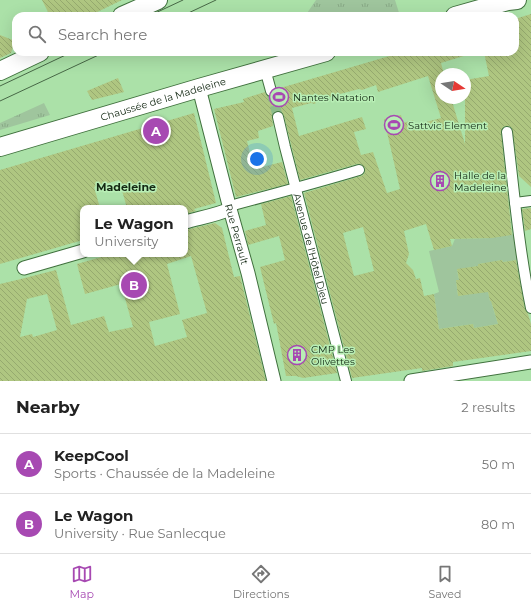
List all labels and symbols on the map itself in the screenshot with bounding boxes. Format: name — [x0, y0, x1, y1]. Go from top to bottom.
north arrow — [435, 68, 471, 104]
street label: Chaussée de la Madeleine — [99, 75, 227, 124]
sports icon: Nantes Natation — [268, 86, 290, 108]
place label: Nantes Natation — [293, 91, 375, 104]
sports icon: Sattvic Element — [383, 114, 405, 136]
pin: A — [143, 116, 169, 146]
place label: Sattvic Element — [408, 119, 487, 132]
your location — [247, 149, 267, 169]
place label: Halle de la Madeleine — [454, 169, 507, 194]
building icon: Halle de la Madeleine — [429, 170, 451, 192]
district label: Madeleine — [96, 180, 156, 194]
street label: Avenue de l'Hôtel Dieu — [290, 192, 332, 306]
street label: Rue Perrault — [222, 202, 251, 266]
pin: B — [121, 270, 147, 300]
place label: CMP Les Olivettes — [311, 343, 355, 368]
building icon: CMP Les Olivettes — [286, 344, 308, 366]

